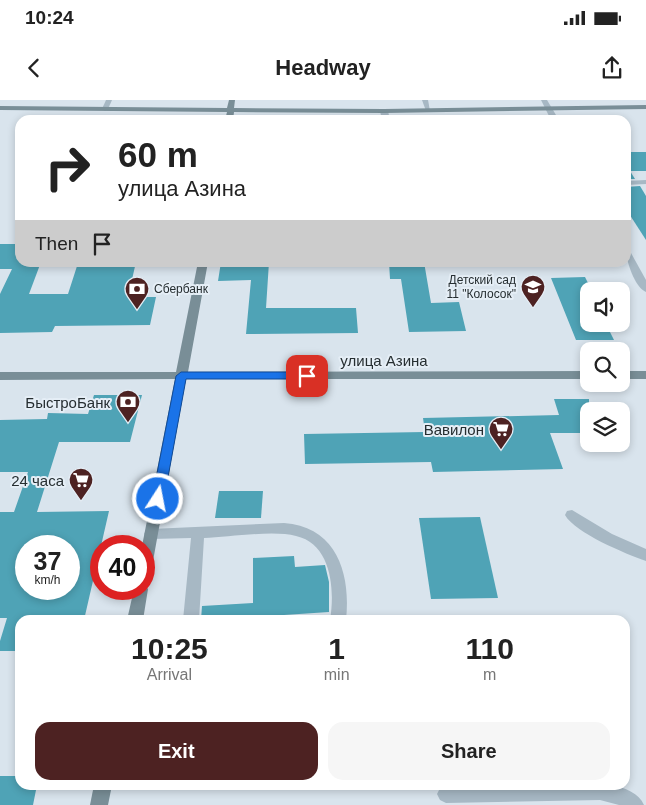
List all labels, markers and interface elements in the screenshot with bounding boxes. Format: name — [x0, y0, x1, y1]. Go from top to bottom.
text: 10:24 — [25, 7, 74, 28]
icon: back — [20, 54, 48, 82]
icon: share — [598, 54, 626, 82]
text: Headway — [275, 55, 371, 80]
icon: right — [35, 135, 100, 200]
text: 60 m — [118, 135, 198, 174]
text: улица Азина — [118, 176, 246, 201]
icon: arrive — [88, 230, 116, 258]
text: Then — [35, 233, 78, 254]
place label: Детский сад 11 "Колосок" — [446, 273, 516, 301]
school or university icon: Детский сад 11 "Колосок" — [520, 274, 546, 308]
bank icon: Сбербанк — [124, 276, 150, 310]
place label: Сбербанк — [154, 282, 209, 296]
map controls — [580, 282, 630, 452]
button: sound — [580, 282, 630, 332]
button: search — [580, 342, 630, 392]
street label: улица Азина — [340, 352, 428, 369]
pin — [286, 355, 328, 397]
icon: arrive — [293, 362, 321, 390]
bank icon: БыстроБанк — [115, 389, 141, 423]
place label: БыстроБанк — [25, 394, 110, 411]
button: layers — [580, 402, 630, 452]
supermarket icon: Вавилон — [488, 416, 514, 450]
place label: Вавилон — [424, 421, 484, 438]
supermarket icon: 24 часа — [68, 467, 94, 501]
place label: 24 часа — [11, 472, 65, 489]
position arrow — [131, 472, 183, 524]
speed limit sign: 40 — [90, 535, 155, 600]
text: 37 — [34, 547, 61, 575]
text: km/h — [34, 573, 61, 587]
text: 10:25 — [131, 632, 208, 665]
text: 1 — [328, 632, 345, 665]
text: 110 — [466, 632, 514, 665]
text: Arrival — [147, 666, 192, 683]
text: min — [324, 666, 350, 683]
text: m — [483, 666, 496, 683]
button: Exit — [35, 722, 318, 780]
button: Share — [328, 722, 610, 780]

